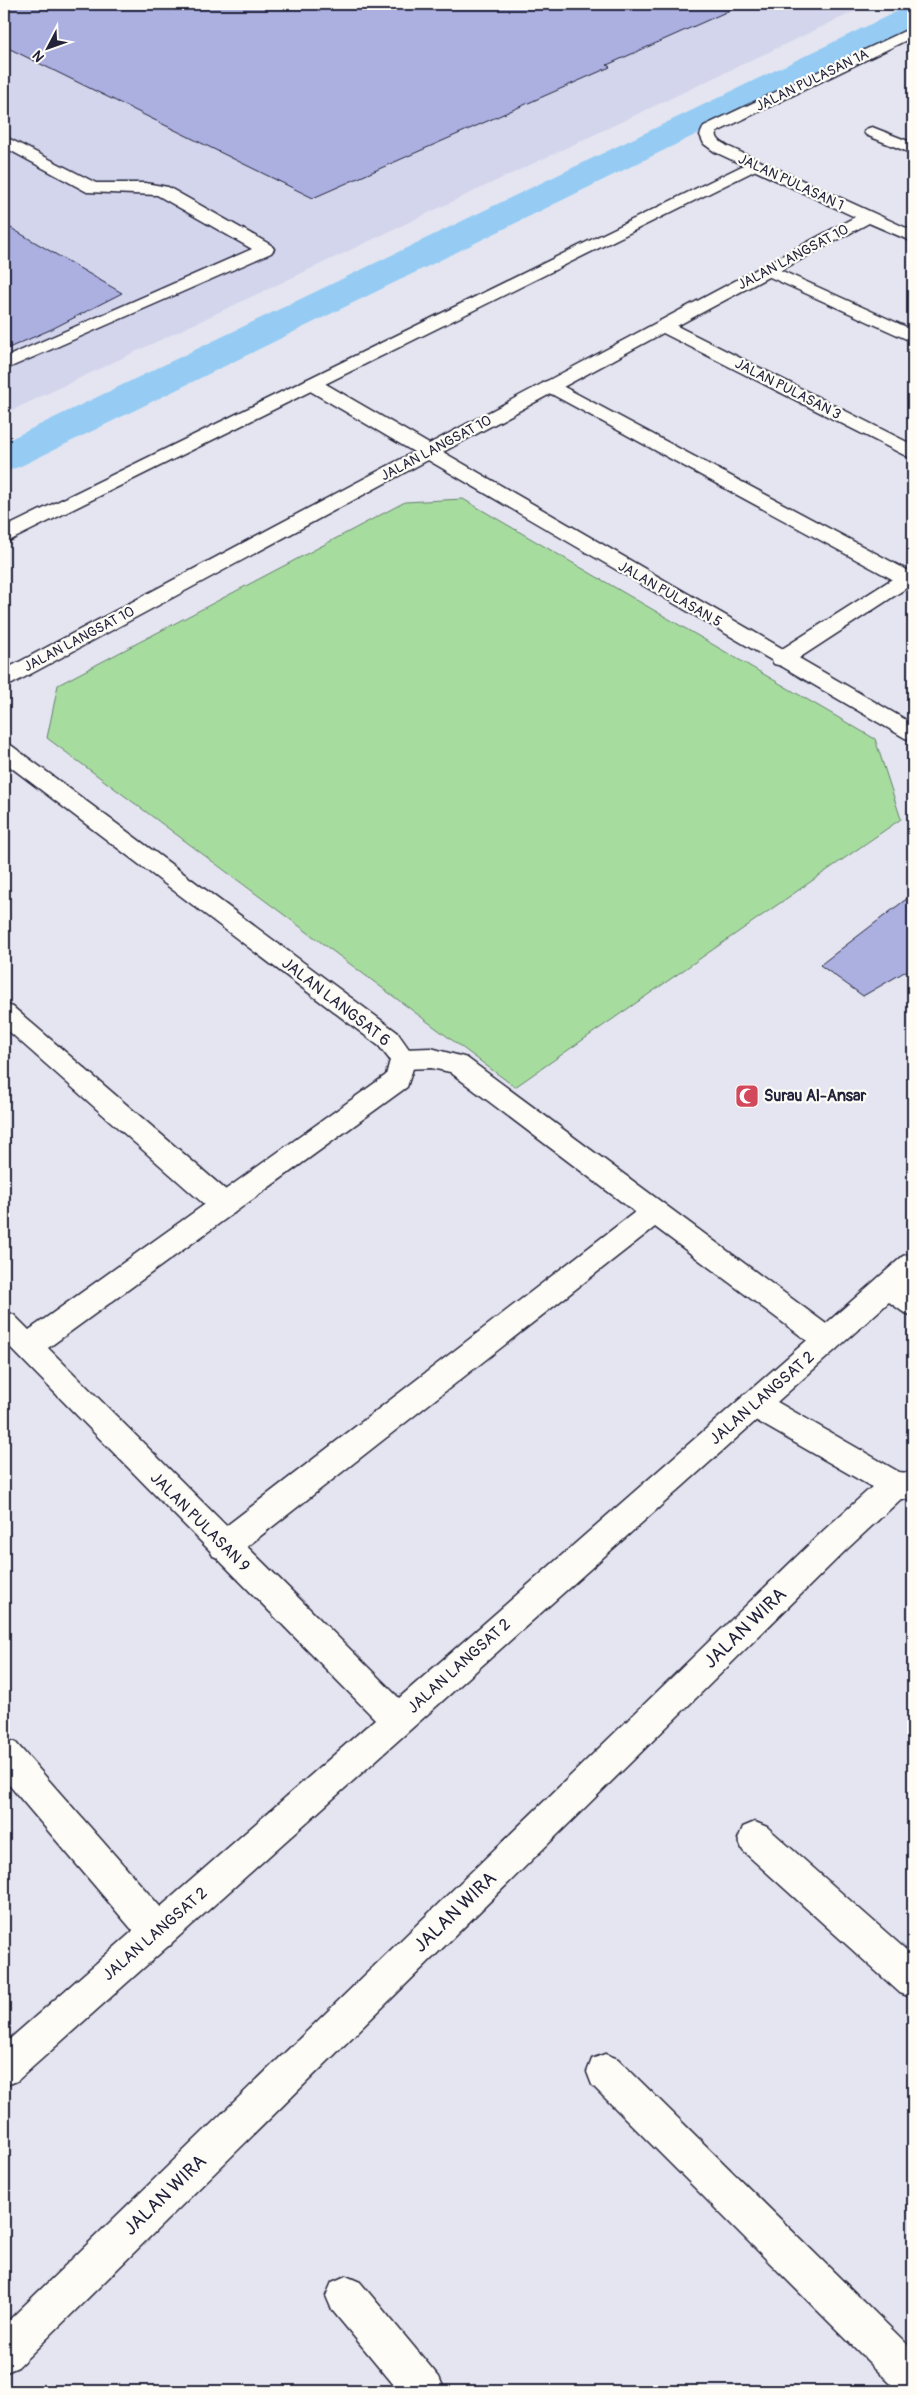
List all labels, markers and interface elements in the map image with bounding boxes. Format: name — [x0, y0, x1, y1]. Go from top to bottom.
north arrow — [22, 22, 72, 72]
street label: JALAN PULASAN 1A — [753, 45, 871, 115]
text: N — [29, 47, 48, 65]
street label: JALAN PULASAN 1 — [736, 150, 846, 214]
street label: JALAN LANGSAT 10 — [735, 221, 851, 293]
street label: JALAN PULASAN 3 — [732, 355, 844, 423]
street label: JALAN LANGSAT 10 — [378, 412, 494, 484]
street label: JALAN PULASAN 5 — [615, 557, 725, 631]
street label: JALAN LANGSAT 10 — [21, 603, 137, 675]
street label: JALAN LANGSAT 6 — [278, 953, 394, 1051]
mosque icon: Surau Al-Ansar — [734, 1083, 760, 1109]
place label: Surau Al-Ansar — [764, 1086, 866, 1106]
street label: JALAN LANGSAT 2 — [706, 1347, 819, 1449]
street label: JALAN PULASAN 9 — [146, 1468, 254, 1576]
street label: JALAN WIRA — [698, 1582, 792, 1674]
street label: JALAN LANGSAT 2 — [403, 1614, 515, 1718]
street label: JALAN WIRA — [408, 1866, 502, 1958]
street label: JALAN LANGSAT 2 — [99, 1883, 212, 1985]
street label: JALAN WIRA — [118, 2149, 212, 2241]

